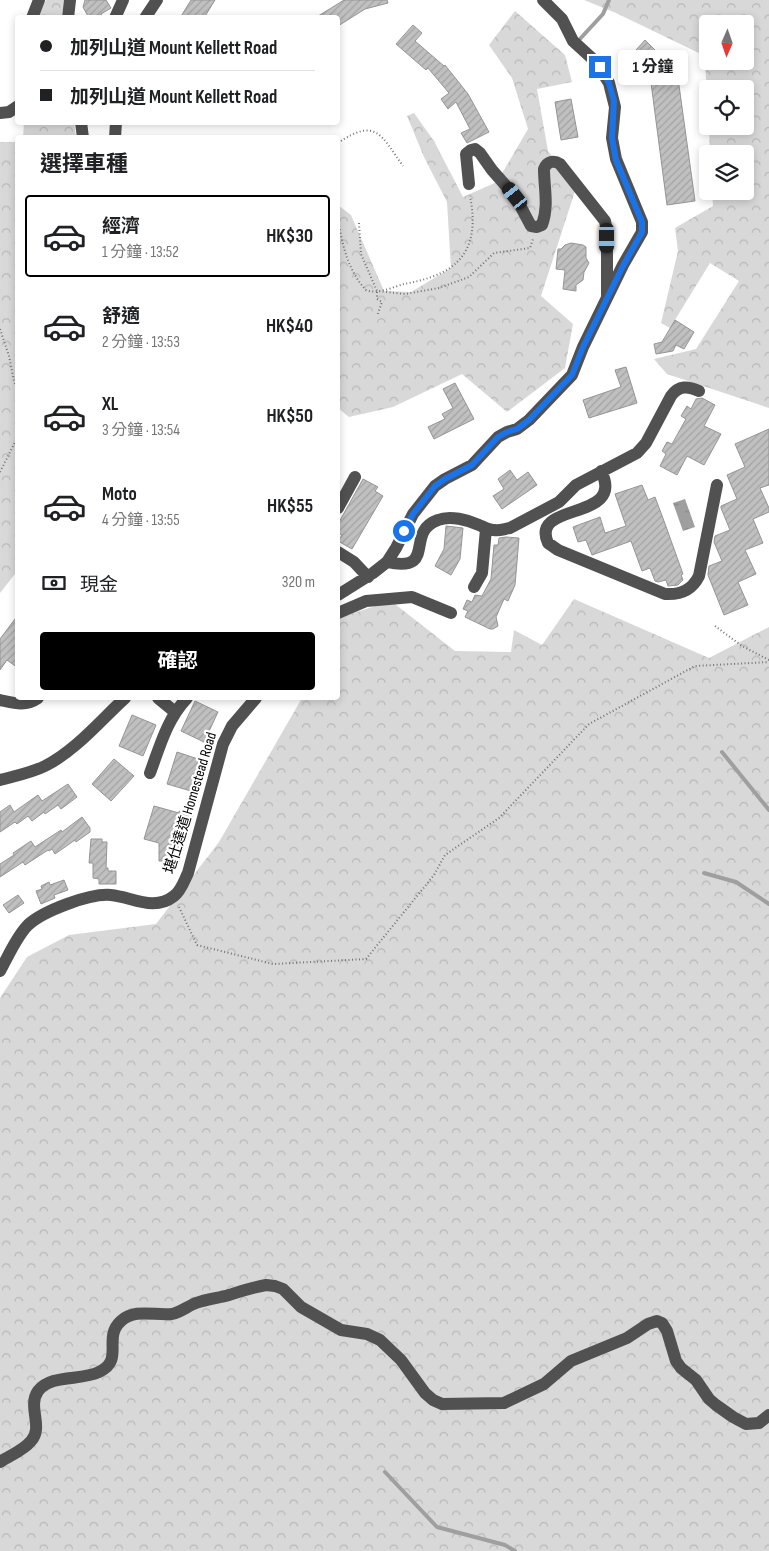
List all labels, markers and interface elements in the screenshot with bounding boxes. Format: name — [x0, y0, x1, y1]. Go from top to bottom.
north arrow — [699, 15, 754, 70]
map controls — [699, 15, 754, 200]
text: 加列山道 Mount Kellett Road — [70, 37, 277, 60]
callout: 1 分鐘 — [618, 50, 688, 84]
route end — [589, 56, 611, 78]
text: 1 分鐘 — [633, 58, 673, 77]
button: locate — [699, 80, 754, 135]
text: 加列山道 Mount Kellett Road — [70, 86, 277, 109]
button: layers — [699, 145, 754, 200]
text: 選擇車種 — [40, 151, 128, 178]
car — [499, 180, 530, 212]
icon: car — [42, 214, 87, 259]
text: 經濟 — [102, 215, 140, 238]
car — [599, 223, 614, 253]
text: HK$30 — [266, 225, 313, 248]
text: 1 分鐘 · 13:52 — [102, 243, 179, 262]
icon: car — [42, 304, 87, 349]
text: 舒適 — [102, 305, 140, 328]
text: HK$40 — [266, 315, 313, 338]
text: 2 分鐘 · 13:53 — [102, 333, 180, 352]
text: XL — [102, 393, 118, 416]
icon: car — [42, 394, 87, 439]
text: HK$50 — [266, 405, 313, 428]
text: 3 分鐘 · 13:54 — [102, 421, 180, 440]
text: Moto — [102, 483, 137, 506]
icon: car — [42, 484, 87, 529]
text: HK$55 — [267, 495, 313, 518]
text: 4 分鐘 · 13:55 — [102, 511, 180, 530]
route start — [393, 520, 415, 542]
icon: cash — [40, 569, 68, 597]
text: 320 m — [282, 573, 315, 592]
text: 現金 — [80, 574, 118, 597]
button: 確認 — [40, 632, 315, 690]
street label: 堪仕達道 Homestead Road — [160, 730, 221, 876]

